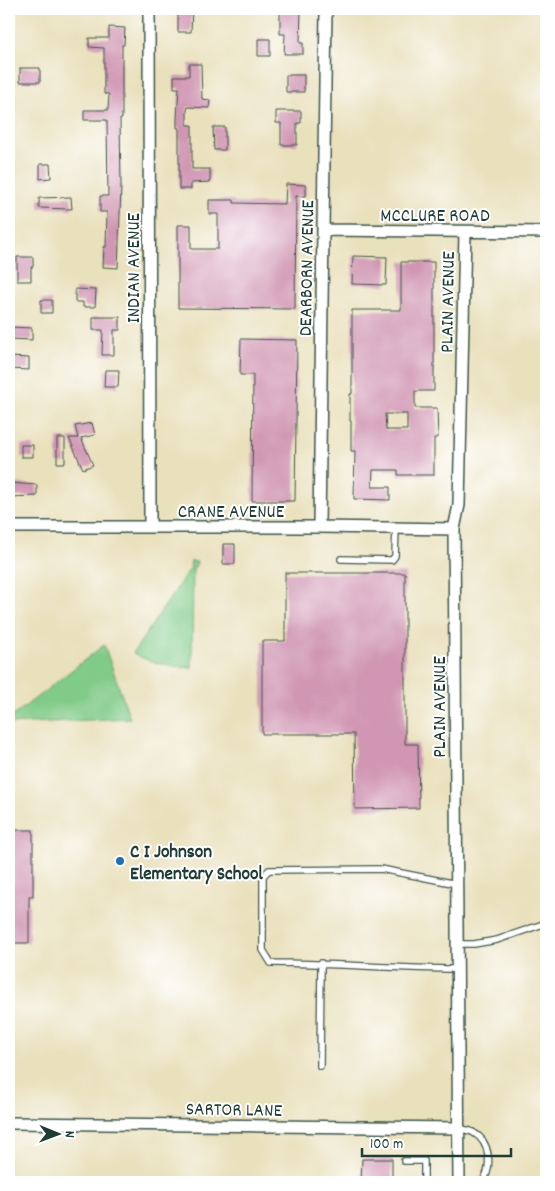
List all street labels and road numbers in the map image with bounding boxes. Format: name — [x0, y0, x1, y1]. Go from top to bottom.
street label: DEARBORN AVENUE — [294, 199, 323, 336]
street label: MCCLURE ROAD — [380, 204, 490, 231]
street label: INDIAN AVENUE — [122, 212, 149, 323]
street label: PLAIN AVENUE — [435, 251, 464, 353]
street label: CRANE AVENUE — [178, 500, 285, 527]
street label: PLAIN AVENUE — [428, 656, 455, 758]
street label: SARTOR LANE — [186, 1097, 283, 1126]

